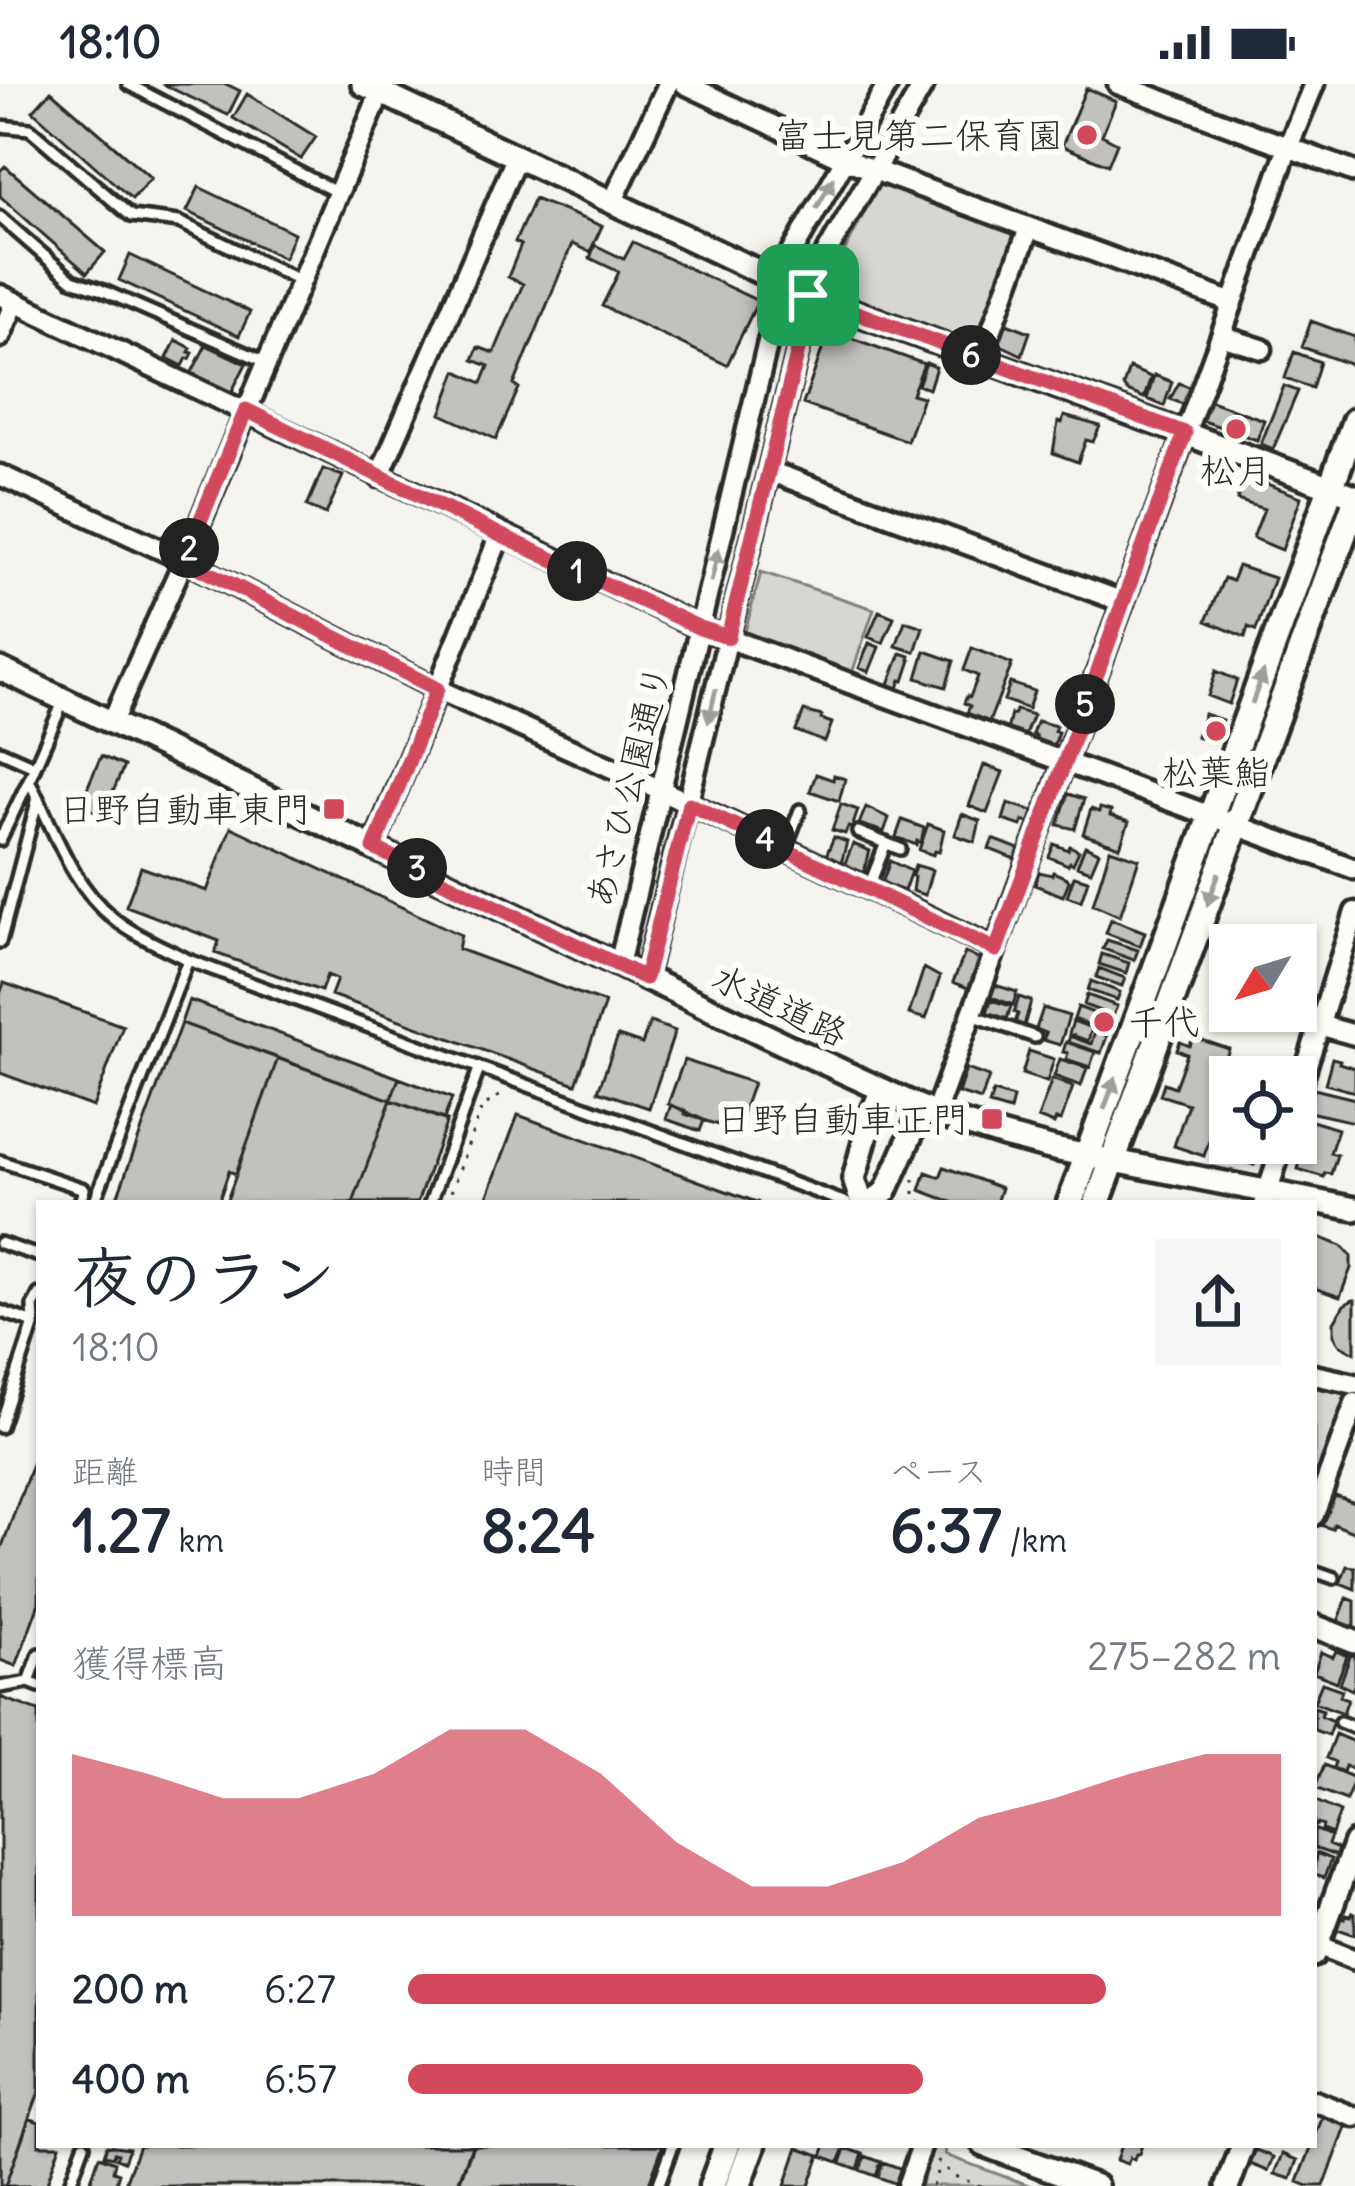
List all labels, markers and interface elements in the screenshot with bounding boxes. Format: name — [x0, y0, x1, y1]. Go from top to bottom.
text: 18:10 — [60, 14, 161, 70]
place label: 富士見第二保育園 — [775, 113, 1063, 158]
marker: 富士見第二保育園 — [1074, 122, 1100, 148]
one-way arrow — [814, 176, 835, 211]
pin — [757, 244, 859, 346]
icon: arrive — [775, 262, 841, 328]
pin: 6 — [941, 325, 1001, 385]
text: 6 — [961, 334, 981, 376]
marker: 松月 — [1223, 416, 1249, 442]
place label: 松月 — [1200, 448, 1272, 493]
pin: 2 — [159, 518, 219, 578]
text: 2 — [180, 527, 198, 569]
pin: 1 — [547, 541, 607, 601]
one-way arrow — [706, 547, 725, 584]
text: 1 — [570, 550, 584, 592]
street label: あさひ公園通り — [576, 659, 681, 913]
one-way arrow — [1250, 669, 1268, 705]
pin: 5 — [1055, 674, 1115, 734]
text: 5 — [1076, 683, 1094, 725]
one-way arrow — [702, 687, 721, 724]
marker: 松葉鮨 — [1203, 718, 1229, 744]
place label: 松葉鮨 — [1162, 750, 1270, 795]
place label: 日野自動車東門 — [58, 787, 310, 832]
marker: 日野自動車東門 — [321, 796, 347, 822]
pin: 4 — [735, 809, 795, 869]
text: 4 — [755, 818, 775, 860]
pin: 3 — [387, 838, 447, 898]
text: 3 — [408, 847, 426, 889]
one-way arrow — [1203, 871, 1221, 907]
north arrow — [1209, 924, 1317, 1032]
map controls — [1209, 924, 1317, 1164]
street label: 水道道路 — [705, 955, 855, 1056]
place label: 千代 — [1128, 1000, 1200, 1045]
marker: 千代 — [1091, 1009, 1117, 1035]
button: locate — [1209, 1056, 1317, 1164]
one-way arrow — [1102, 1075, 1120, 1111]
place label: 日野自動車正門 — [716, 1097, 968, 1142]
marker: 日野自動車正門 — [979, 1106, 1005, 1132]
text: 夜のラン — [72, 1236, 336, 1319]
button: share — [1155, 1239, 1281, 1365]
text: 18:10 — [72, 1323, 160, 1372]
text: 距離 — [72, 1450, 138, 1492]
text: 時間 — [481, 1450, 547, 1492]
text: ペース — [890, 1450, 987, 1492]
text: 1.27 — [72, 1493, 171, 1568]
text: 8:24 — [481, 1493, 596, 1568]
text: 6:37 — [890, 1493, 1002, 1568]
text: km — [171, 1519, 224, 1561]
text: /km — [1002, 1519, 1067, 1561]
text: 275–282 m — [1087, 1632, 1281, 1681]
text: 獲得標高 — [72, 1639, 228, 1688]
text: 200 m — [72, 1965, 188, 2014]
text: 6:27 — [264, 1965, 336, 2014]
text: 400 m — [72, 2055, 189, 2104]
text: 6:57 — [264, 2055, 337, 2104]

